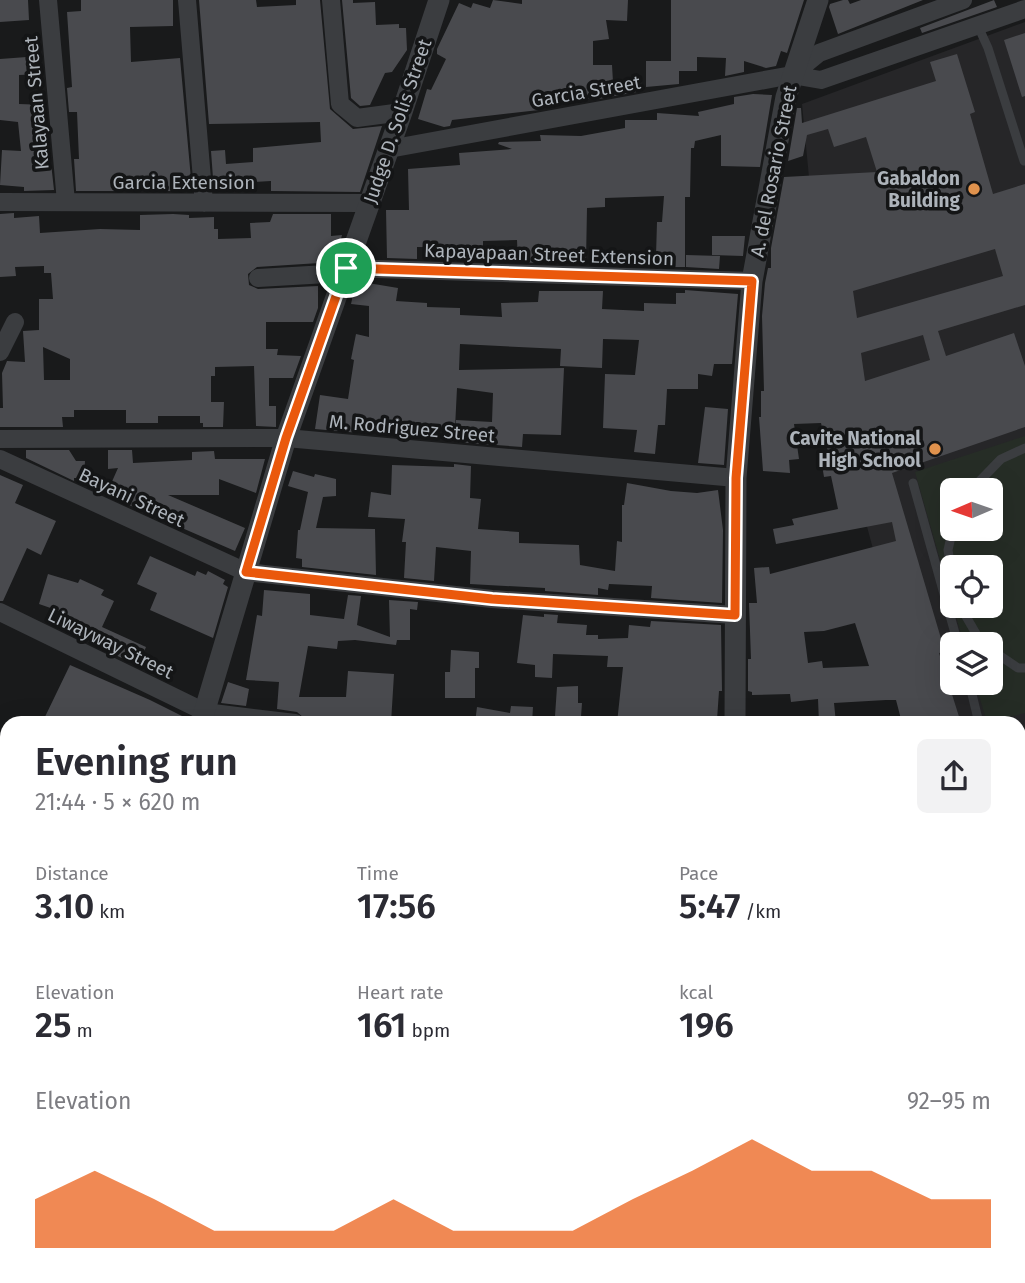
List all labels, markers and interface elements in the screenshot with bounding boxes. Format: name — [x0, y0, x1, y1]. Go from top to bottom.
street label: Kalayaan Street — [19, 35, 54, 171]
street label: Judge D. Solis Street — [359, 36, 436, 206]
street label: Garcia Street — [530, 71, 643, 112]
street label: A. del Rosario Street — [746, 83, 801, 259]
place label: Gabaldon Building — [877, 167, 961, 212]
street label: Garcia Extension — [113, 171, 255, 194]
marker: Gabaldon Building — [966, 181, 982, 197]
pin — [316, 238, 376, 298]
street label: Kapayapaan Street Extension — [424, 239, 674, 270]
icon: arrive — [327, 249, 365, 287]
street label: M. Rodriguez Street — [328, 410, 496, 447]
place label: Cavite National High School — [789, 427, 921, 472]
marker: Cavite National High School — [927, 441, 943, 457]
street label: Bayani Street — [75, 463, 188, 532]
north arrow — [940, 478, 1003, 541]
map controls — [940, 478, 1003, 695]
button: locate — [940, 555, 1003, 618]
street label: Liwayway Street — [44, 603, 178, 684]
button: layers — [940, 632, 1003, 695]
text: Evening run — [35, 739, 238, 785]
button: share — [917, 739, 991, 813]
text: 21:44 · 5 × 620 m — [35, 788, 201, 816]
text: Distance — [35, 862, 109, 885]
text: Time — [357, 862, 399, 885]
text: Pace — [679, 862, 718, 885]
text: 3.10 — [35, 885, 94, 927]
text: 17:56 — [357, 885, 436, 927]
text: 5:47 — [679, 885, 740, 927]
text: km — [94, 900, 125, 923]
text: /km — [740, 900, 781, 923]
text: Elevation — [35, 981, 115, 1004]
text: Heart rate — [357, 981, 444, 1004]
text: kcal — [679, 981, 713, 1004]
text: 25 — [35, 1004, 71, 1046]
text: 161 — [357, 1004, 407, 1046]
text: 196 — [679, 1004, 734, 1046]
text: m — [71, 1019, 93, 1042]
text: bpm — [407, 1019, 450, 1042]
text: Elevation — [35, 1087, 131, 1115]
text: 92–95 m — [907, 1087, 991, 1115]

